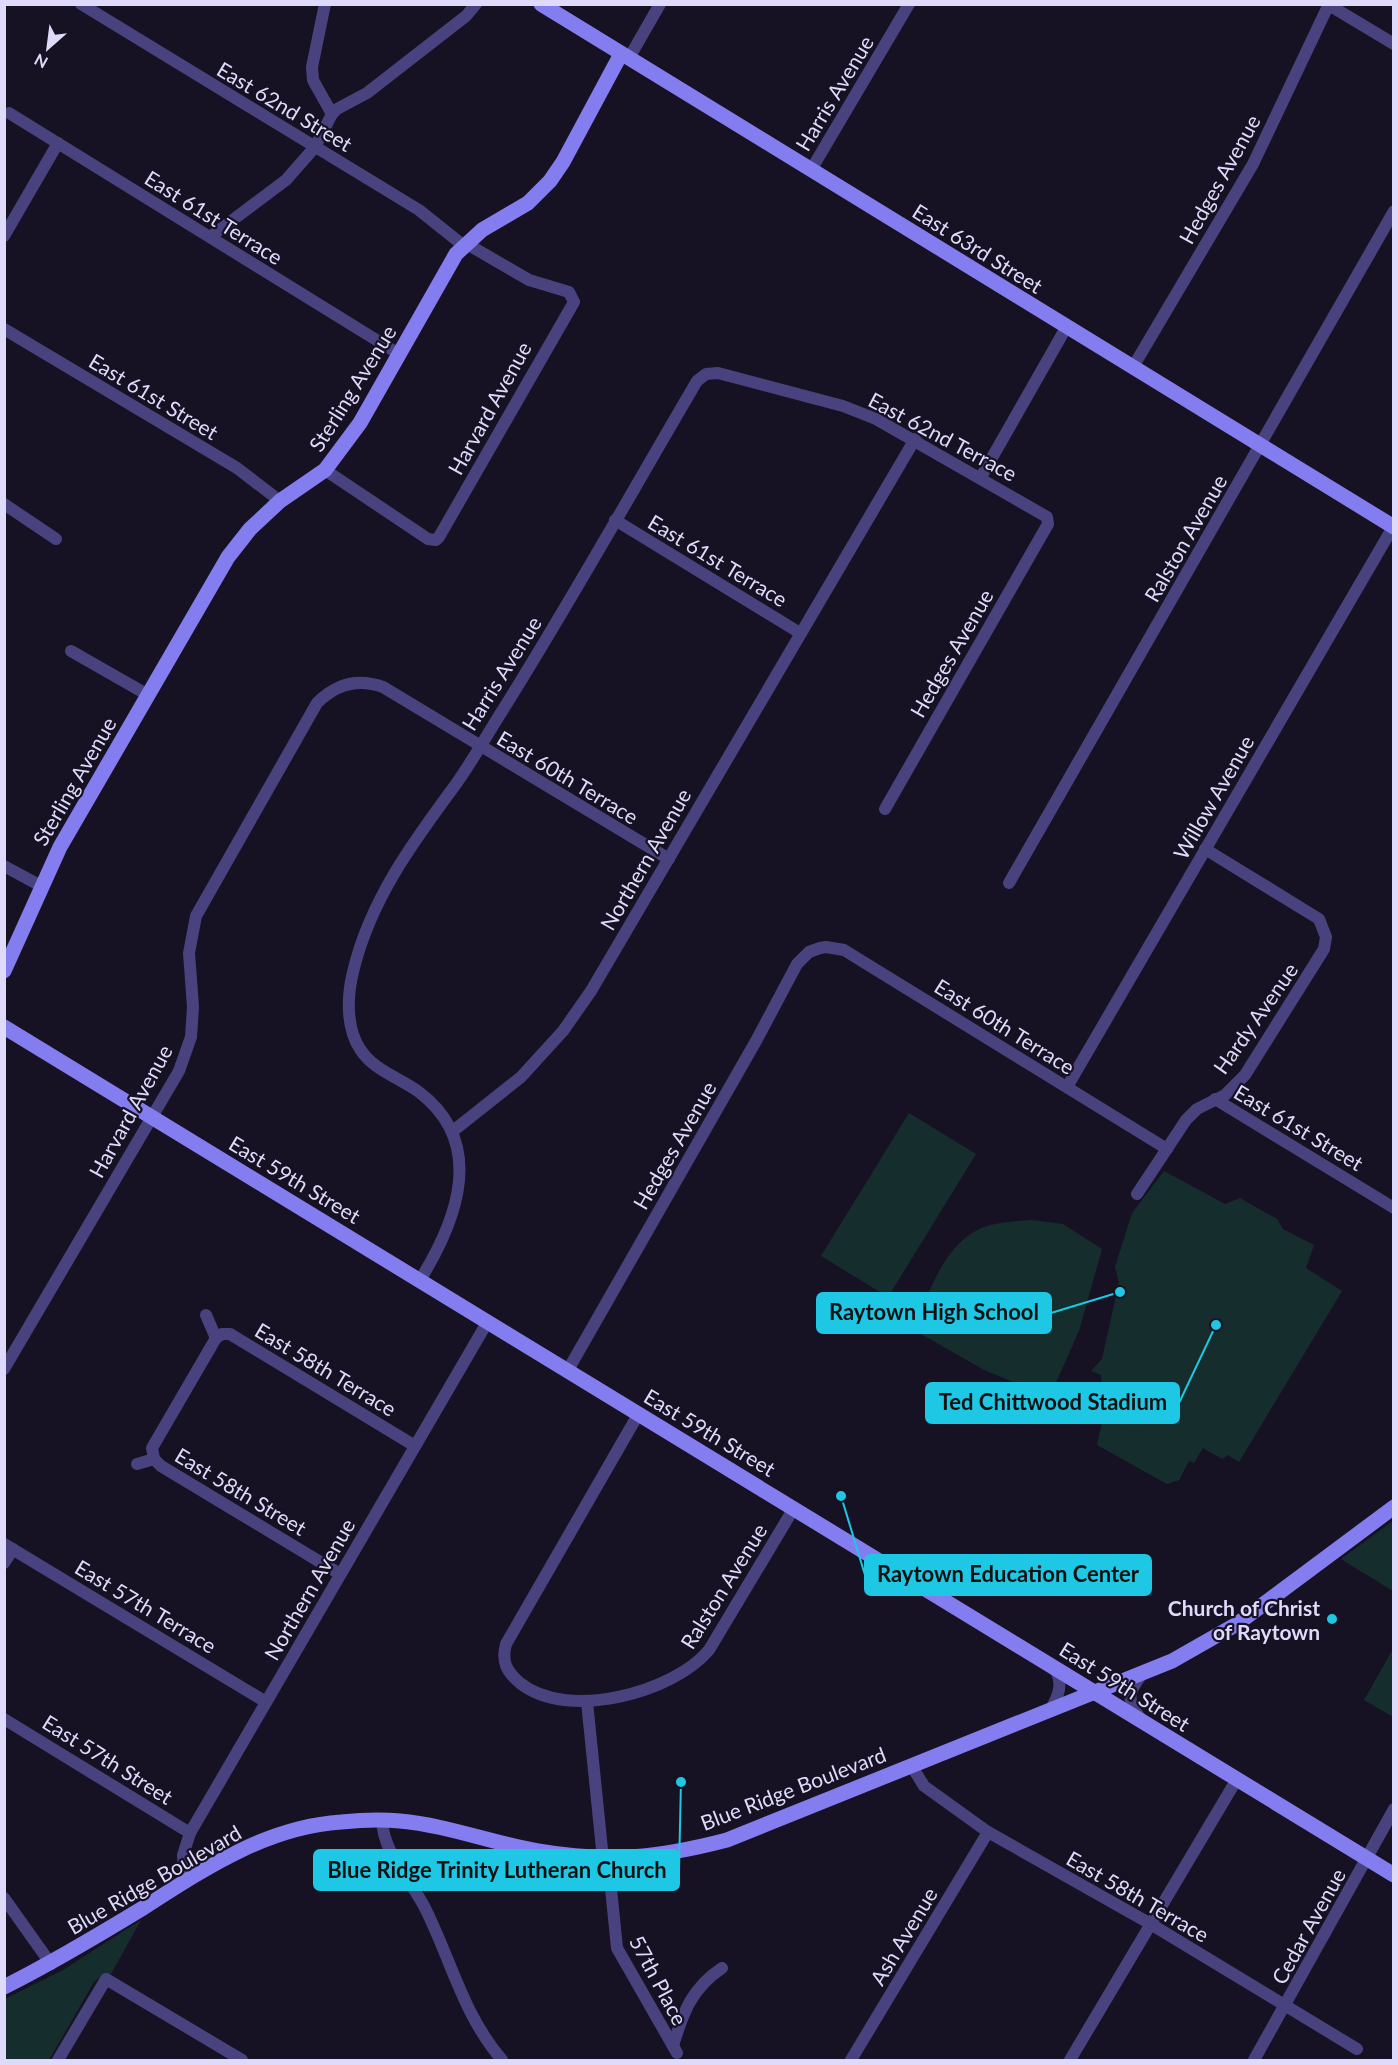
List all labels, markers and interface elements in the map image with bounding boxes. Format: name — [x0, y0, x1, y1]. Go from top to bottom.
north arrow — [18, 18, 78, 78]
street label: Harris Avenue — [790, 31, 878, 155]
text: N — [31, 50, 51, 73]
street label: East 62nd Street — [213, 56, 357, 156]
street label: Hedges Avenue — [1173, 110, 1265, 248]
street label: East 61st Terrace — [141, 165, 287, 269]
street label: East 63rd Street — [908, 198, 1048, 298]
street label: Sterling Avenue — [303, 320, 401, 456]
street label: Harvard Avenue — [442, 337, 536, 479]
street label: East 61st Street — [85, 348, 223, 445]
street label: East 62nd Terrace — [865, 386, 1021, 486]
street label: Ralston Avenue — [1138, 470, 1232, 606]
street label: East 61st Terrace — [644, 509, 792, 611]
street label: Hedges Avenue — [904, 585, 998, 721]
street label: Harris Avenue — [456, 611, 546, 735]
street label: Sterling Avenue — [27, 712, 121, 850]
street label: East 60th Terrace — [493, 725, 643, 829]
street label: Willow Avenue — [1168, 731, 1258, 863]
street label: Northern Avenue — [594, 784, 696, 934]
street label: Hardy Avenue — [1208, 958, 1302, 1078]
street label: East 60th Terrace — [930, 973, 1080, 1079]
street label: Harvard Avenue — [83, 1040, 177, 1182]
street label: Hedges Avenue — [627, 1077, 721, 1213]
street label: East 61st Street — [1230, 1079, 1368, 1176]
street label: East 59th Street — [225, 1130, 366, 1228]
callout: Raytown High School — [817, 1293, 1051, 1333]
text: Raytown High School — [829, 1298, 1039, 1325]
street label: East 58th Terrace — [251, 1317, 401, 1421]
street label: East 59th Street — [640, 1383, 781, 1481]
callout: Ted Chittwood Stadium — [926, 1383, 1179, 1423]
text: Ted Chittwood Stadium — [939, 1388, 1167, 1415]
street label: East 58th Street — [171, 1442, 312, 1540]
street label: Northern Avenue — [258, 1514, 360, 1664]
street label: Ralston Avenue — [675, 1519, 771, 1653]
street label: East 57th Terrace — [71, 1554, 221, 1658]
callout: Raytown Education Center — [865, 1555, 1151, 1595]
text: Raytown Education Center — [877, 1560, 1140, 1587]
place label: Church of Christ of Raytown — [1168, 1595, 1320, 1644]
marker: Church of Christ of Raytown — [1325, 1612, 1339, 1626]
street label: East 59th Street — [1055, 1636, 1195, 1736]
street label: East 57th Street — [38, 1709, 178, 1809]
street label: Blue Ridge Boulevard — [697, 1741, 889, 1835]
street label: Blue Ridge Boulevard — [63, 1819, 245, 1939]
street label: East 58th Terrace — [1062, 1845, 1214, 1947]
callout: Blue Ridge Trinity Lutheran Church — [314, 1850, 679, 1890]
text: Blue Ridge Trinity Lutheran Church — [327, 1856, 667, 1883]
street label: Cedar Avenue — [1266, 1864, 1350, 1988]
street label: Ash Avenue — [864, 1883, 942, 1989]
street label: 57th Place — [625, 1931, 693, 2029]

